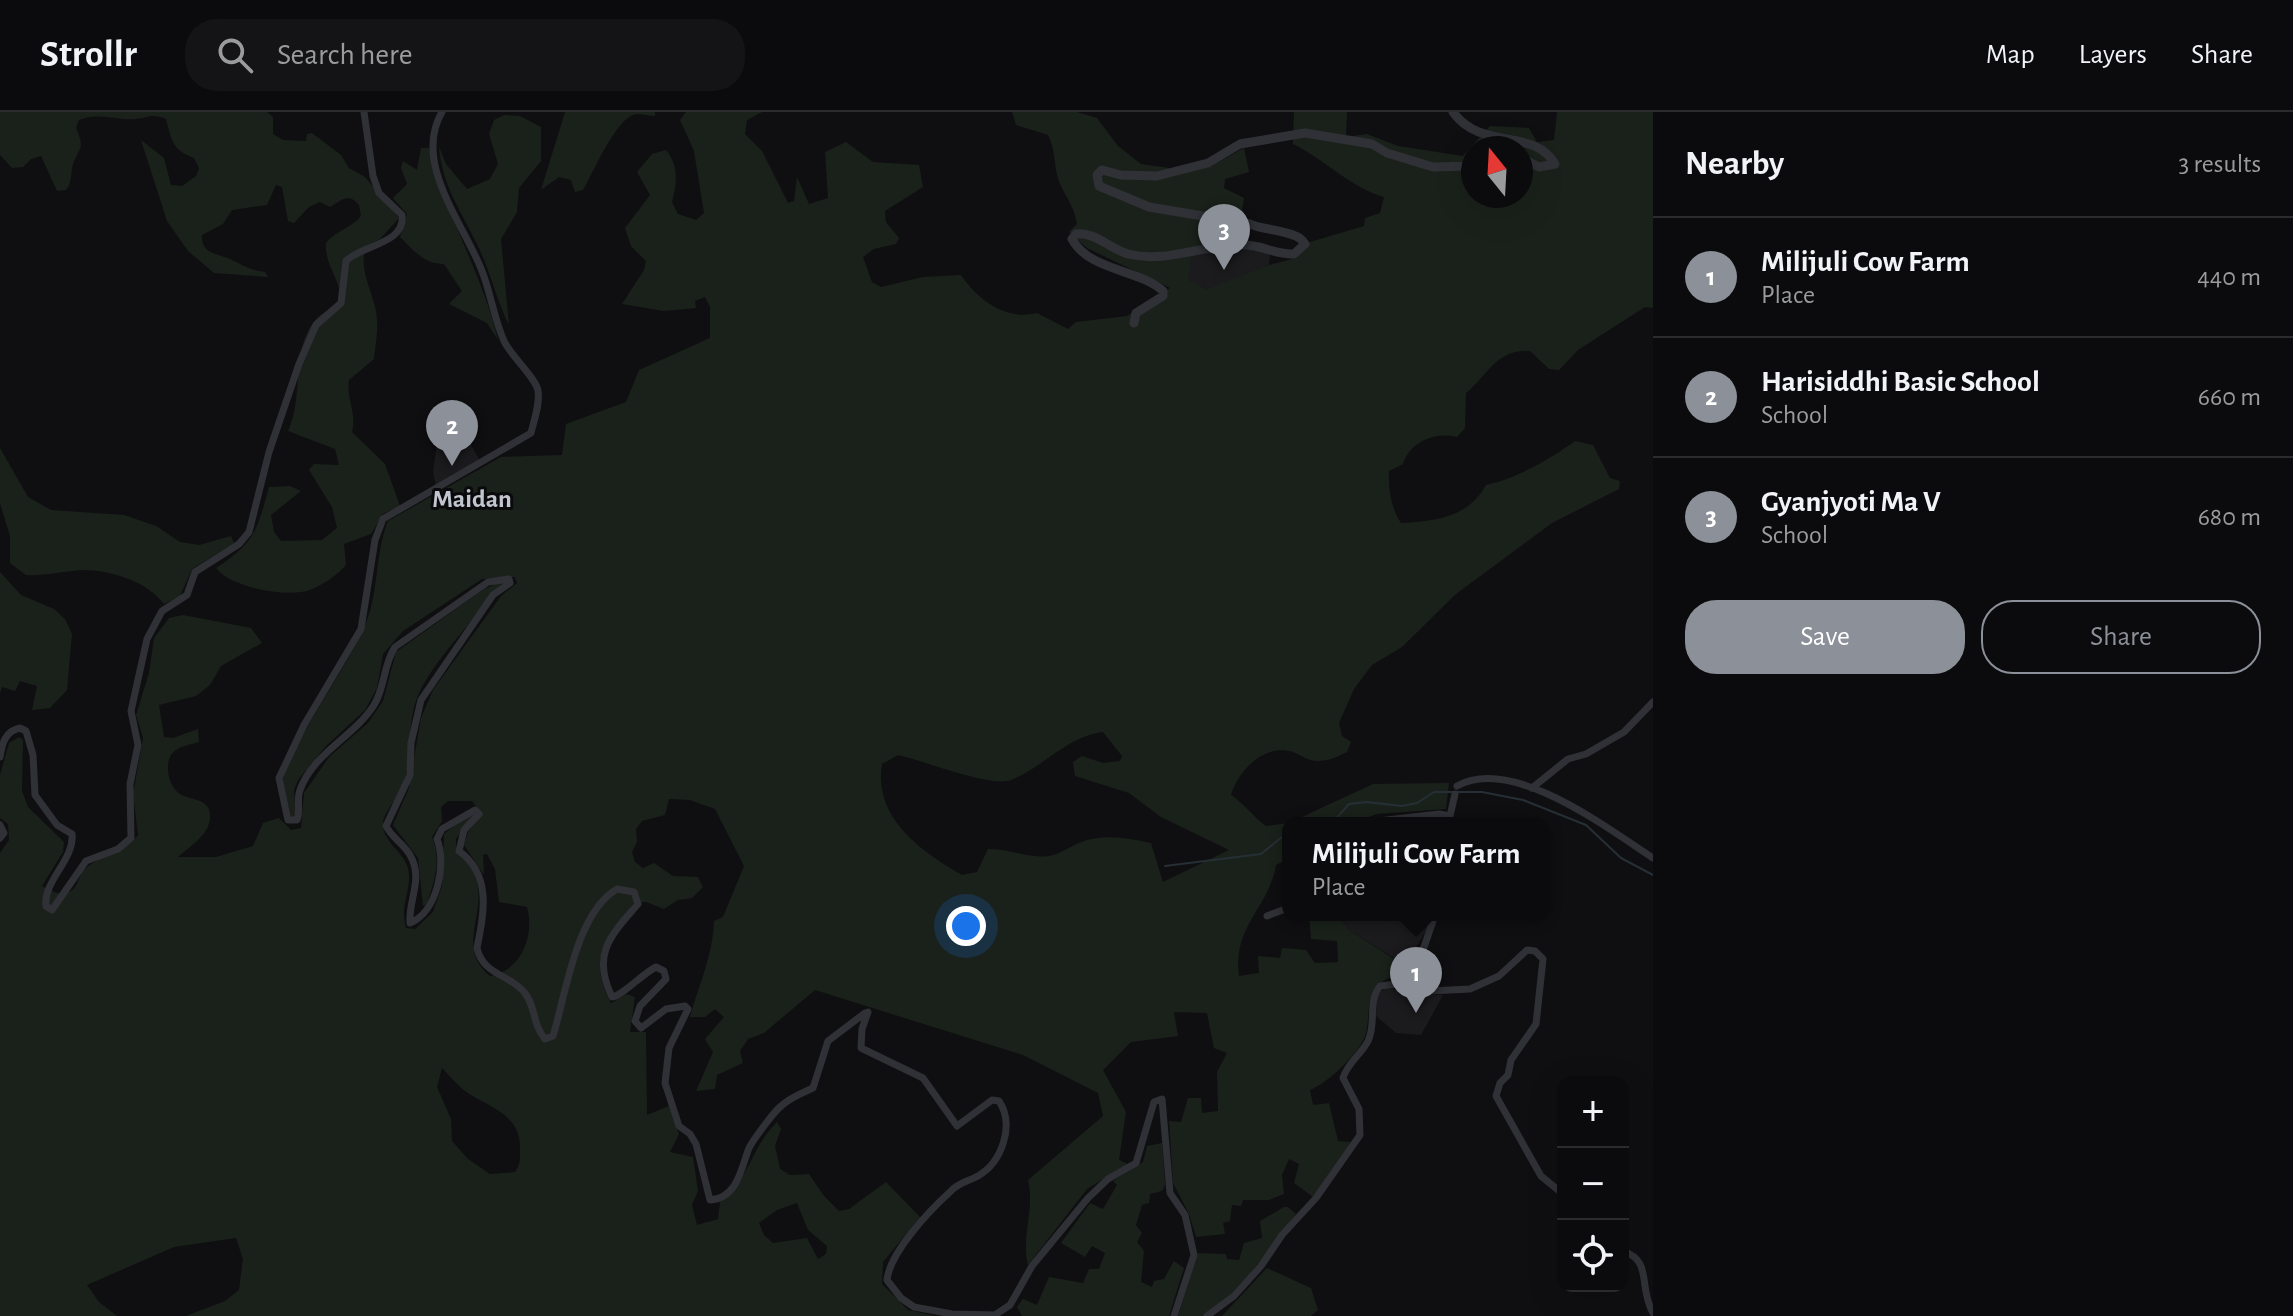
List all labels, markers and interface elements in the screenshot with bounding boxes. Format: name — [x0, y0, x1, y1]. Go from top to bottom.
search box — [185, 19, 745, 91]
icon: search — [213, 33, 257, 77]
text: Strollr — [40, 36, 137, 74]
text: Search here — [277, 40, 413, 70]
text: Map — [1986, 41, 2035, 69]
text: Layers — [2079, 41, 2147, 69]
text: Share — [2191, 41, 2253, 69]
north arrow — [1461, 136, 1533, 208]
text: Nearby — [1685, 147, 1784, 181]
text: 3 results — [2178, 151, 2261, 177]
pin: 3 — [1198, 204, 1250, 270]
text: Milijuli Cow Farm — [1761, 247, 1970, 277]
text: 1 — [1706, 264, 1716, 290]
text: 440 m — [2197, 264, 2261, 290]
text: Place — [1761, 282, 1815, 308]
text: Harisiddhi Basic School — [1761, 367, 2040, 397]
text: 2 — [1705, 384, 1717, 410]
text: 660 m — [2198, 384, 2261, 410]
pin: 2 — [426, 400, 478, 466]
text: School — [1761, 402, 1828, 428]
district label: Maidan — [432, 486, 512, 512]
text: Gyanjyoti Ma V — [1761, 487, 1941, 517]
text: 3 — [1705, 504, 1717, 530]
text: 680 m — [2198, 504, 2261, 530]
text: School — [1761, 522, 1828, 548]
button: Save — [1685, 600, 1965, 674]
button: Share — [1981, 600, 2261, 674]
popup — [1282, 817, 1550, 921]
text: Milijuli Cow Farm — [1312, 839, 1520, 869]
text: Place — [1312, 874, 1366, 900]
your location — [946, 906, 986, 946]
pin: 1 — [1390, 947, 1442, 1013]
map controls — [1557, 1076, 1629, 1292]
button: + — [1557, 1076, 1629, 1148]
button: − — [1557, 1148, 1629, 1220]
button: locate — [1557, 1220, 1629, 1292]

